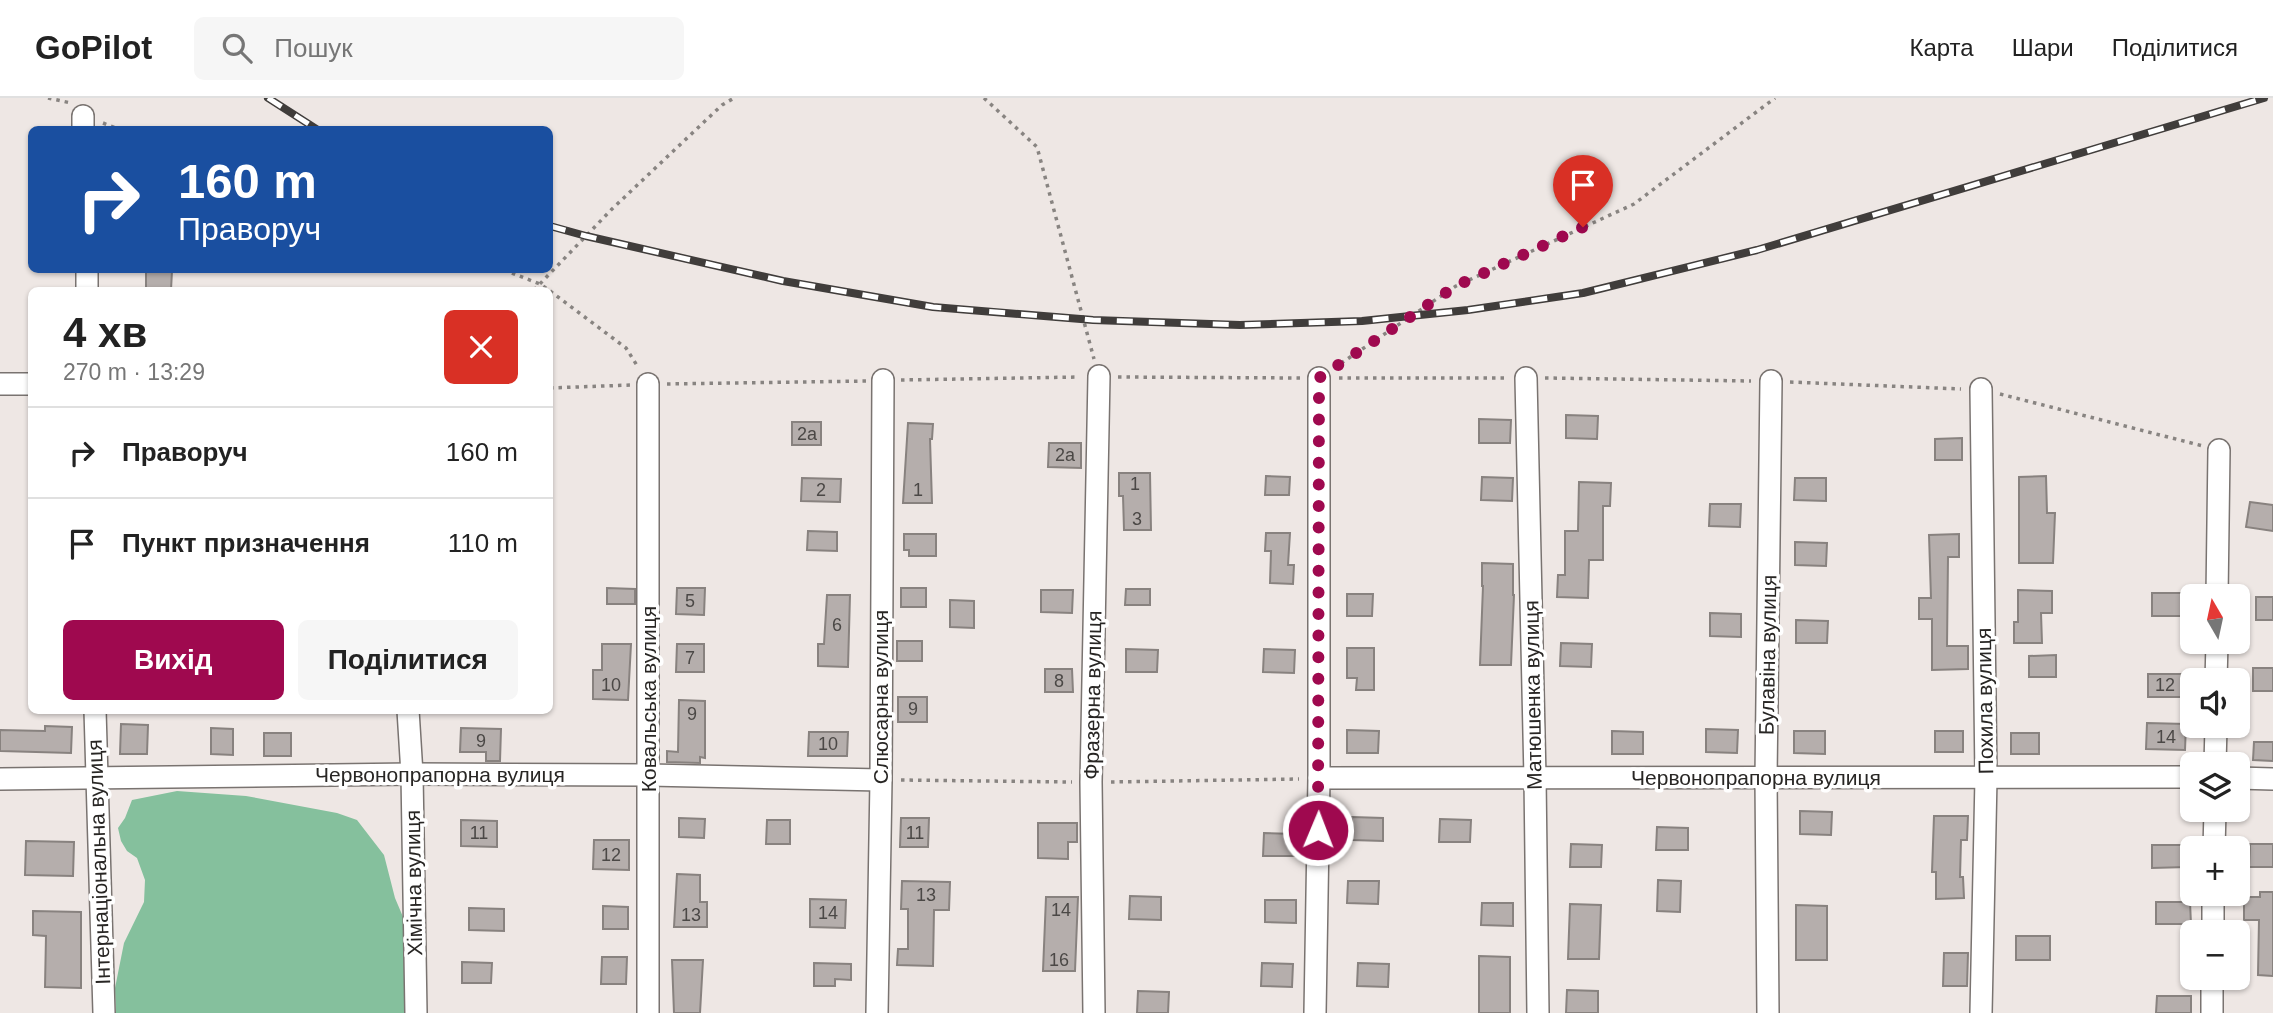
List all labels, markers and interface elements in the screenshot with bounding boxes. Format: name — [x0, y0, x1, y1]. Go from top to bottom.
search box — [194, 17, 684, 80]
text: GoPilot — [35, 29, 152, 66]
icon: search — [218, 29, 256, 67]
text: Пошук — [274, 33, 353, 63]
text: Карта — [1909, 34, 1974, 61]
text: Шари — [2012, 34, 2074, 61]
text: Поділитися — [2112, 34, 2238, 61]
icon: right — [63, 154, 154, 245]
text: 160 m — [178, 154, 317, 208]
pin — [1553, 155, 1613, 227]
icon: arrive — [1564, 166, 1602, 204]
text: Праворуч — [178, 211, 321, 247]
text: 4 хв — [63, 309, 147, 356]
button: close — [444, 310, 518, 384]
text: 270 m · 13:29 — [63, 359, 205, 385]
house number: 2а — [797, 424, 818, 444]
icon: right — [63, 434, 101, 472]
text: Праворуч — [122, 437, 248, 467]
text: 160 m — [446, 437, 518, 467]
house number: 2а — [1055, 445, 1076, 465]
house number: 1 — [1130, 474, 1140, 494]
house number: 2 — [816, 480, 826, 500]
house number: 1 — [913, 480, 923, 500]
house number: 3 — [1132, 509, 1142, 529]
icon: arrive — [63, 525, 101, 563]
text: Пункт призначення — [122, 528, 370, 558]
text: 110 m — [448, 528, 518, 558]
street label: Булавіна вулиця — [1755, 575, 1780, 735]
north arrow — [2180, 584, 2250, 654]
map controls — [2180, 584, 2250, 990]
house number: 5 — [685, 591, 695, 611]
street label: Матюшенка вулиця — [1519, 600, 1546, 790]
street label: Ковальська вулиця — [637, 606, 660, 792]
street label: Слюсарна вулиця — [869, 610, 892, 784]
street label: Фразерна вулиця — [1080, 610, 1105, 780]
house number: 6 — [832, 615, 842, 635]
button: Вихід — [63, 620, 284, 700]
button: Поділитися — [298, 620, 518, 700]
street label: Похила вулиця — [1972, 627, 1997, 775]
house number: 7 — [685, 648, 695, 668]
button: sound — [2180, 668, 2250, 738]
house number: 8 — [1054, 671, 1064, 691]
house number: 10 — [601, 675, 621, 695]
house number: 12 — [2155, 675, 2175, 695]
house number: 9 — [908, 699, 918, 719]
house number: 9 — [687, 704, 697, 724]
house number: 14 — [2156, 727, 2176, 747]
house number: 9 — [476, 731, 486, 751]
house number: 10 — [818, 734, 838, 754]
street label: Інтернаціональна вулиця — [83, 739, 114, 985]
button: layers — [2180, 752, 2250, 822]
street label: Червонопрапорна вулиця — [315, 763, 565, 786]
street label: Червонопрапорна вулиця — [1631, 766, 1881, 789]
position arrow — [1281, 793, 1355, 867]
street label: Хімічна вулиця — [401, 810, 426, 956]
house number: 11 — [470, 823, 488, 843]
house number: 11 — [906, 823, 924, 843]
button: + — [2180, 836, 2250, 906]
house number: 12 — [601, 845, 621, 865]
house number: 13 — [916, 885, 936, 905]
house number: 14 — [1051, 900, 1071, 920]
house number: 14 — [818, 903, 838, 923]
house number: 13 — [681, 905, 701, 925]
button: − — [2180, 920, 2250, 990]
house number: 16 — [1049, 950, 1069, 970]

